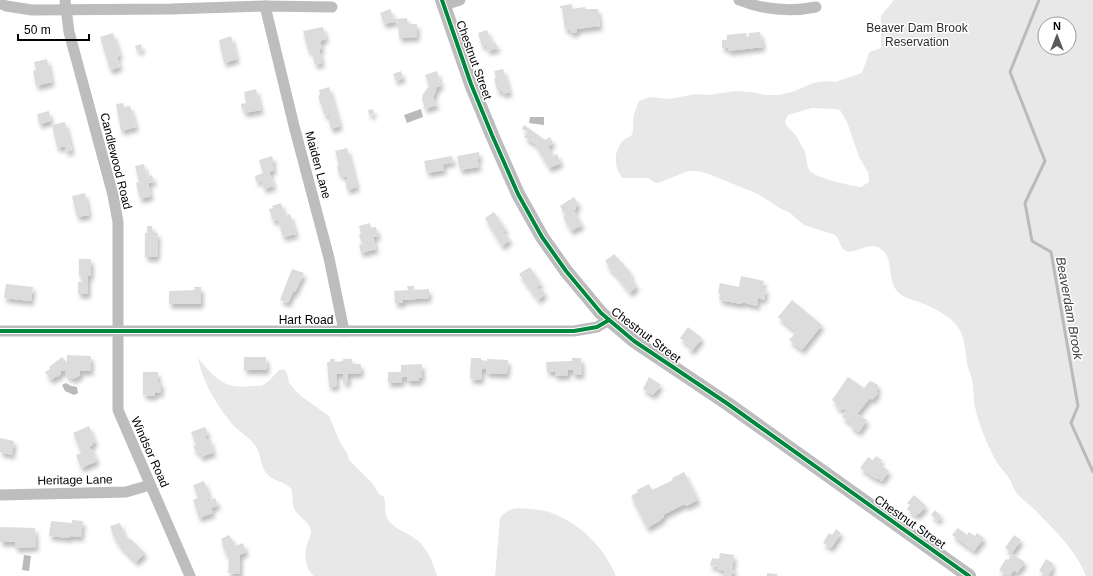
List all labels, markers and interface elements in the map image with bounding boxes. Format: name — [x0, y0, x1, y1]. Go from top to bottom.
scale bar — [18, 16, 89, 42]
north arrow — [1037, 16, 1077, 56]
street label: Chestnut Street — [453, 18, 495, 102]
text: N — [1053, 20, 1061, 32]
park label: Beaver Dam Brook Reservation — [866, 21, 969, 49]
text: 50 m — [24, 23, 51, 37]
street label: Candlewood Road — [97, 111, 135, 211]
street label: Maiden Lane — [302, 130, 334, 201]
water label: Beaverdam Brook — [1053, 256, 1086, 362]
street label: Chestnut Street — [608, 304, 684, 366]
street label: Hart Road — [279, 313, 333, 327]
street label: Windsor Road — [128, 414, 172, 490]
street label: Heritage Lane — [37, 472, 113, 488]
street label: Chestnut Street — [872, 492, 949, 552]

